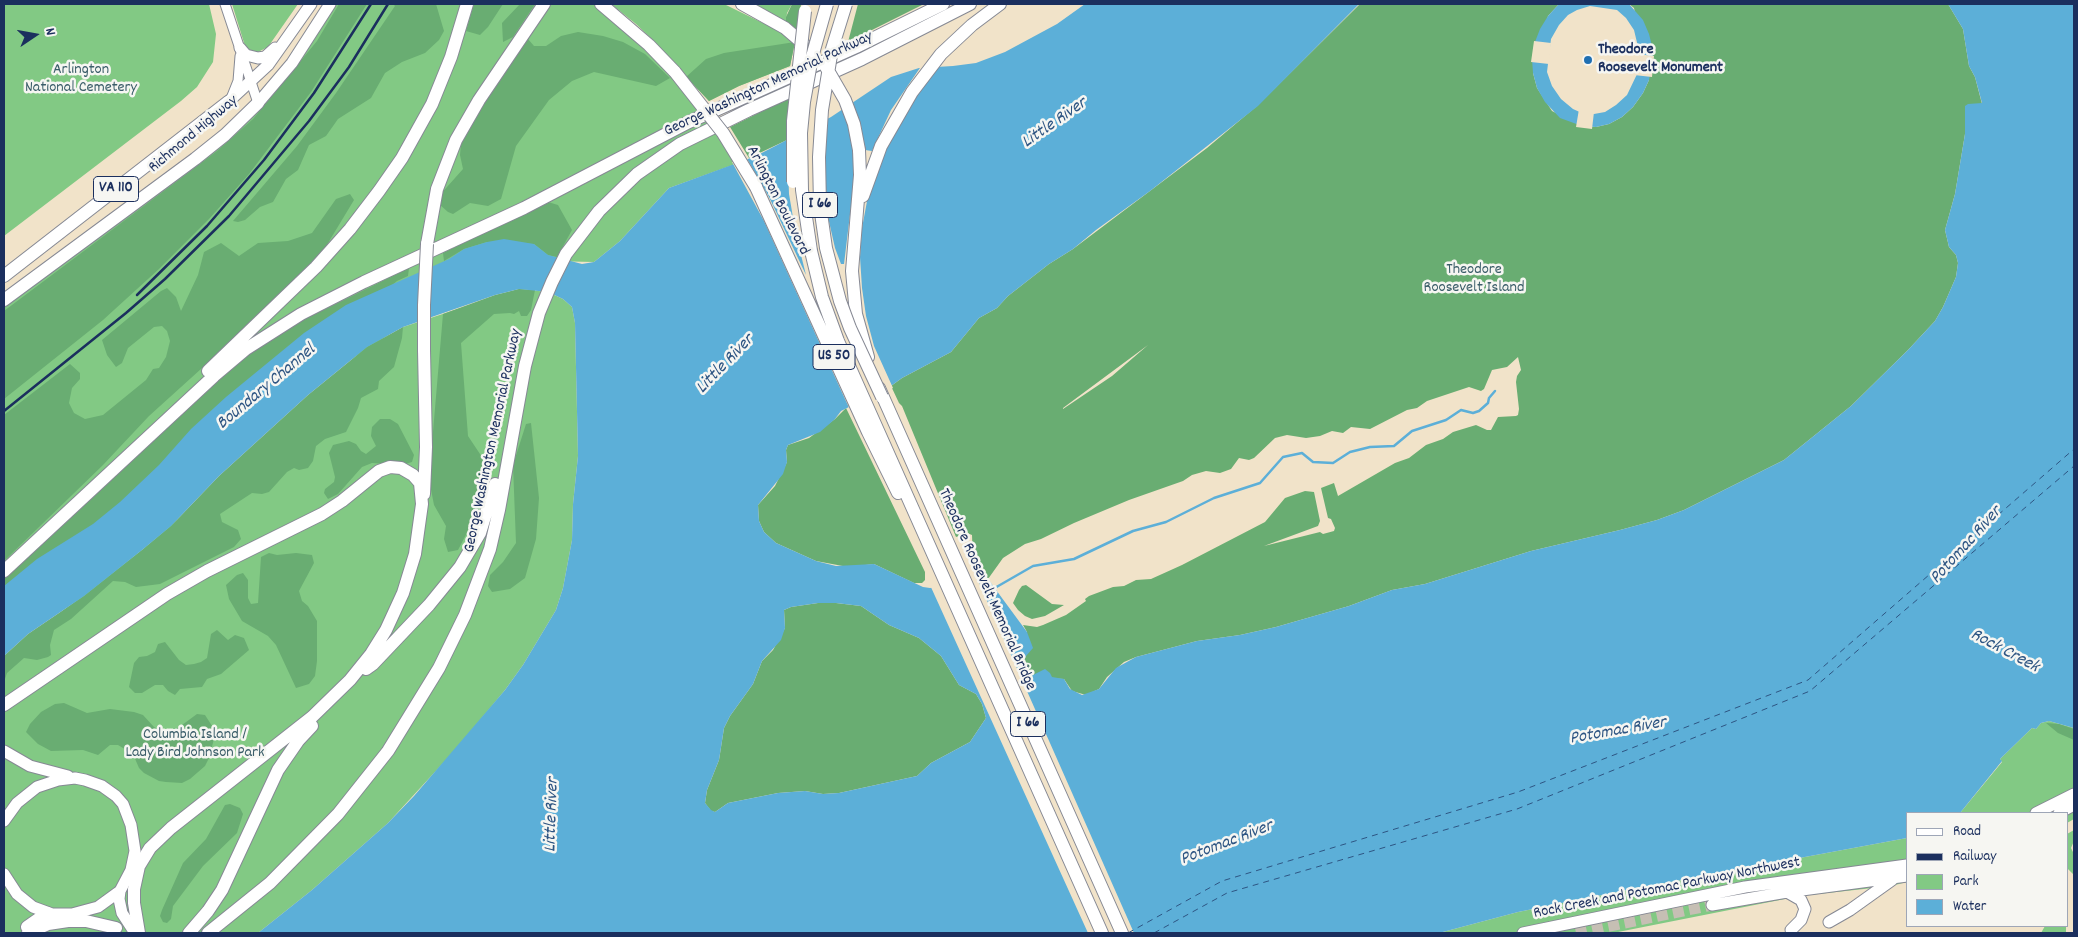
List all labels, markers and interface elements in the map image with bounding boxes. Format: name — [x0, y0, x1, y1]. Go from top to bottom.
north arrow — [10, 10, 60, 60]
text: N — [39, 26, 60, 37]
street label: George Washington Memorial Parkway — [662, 28, 876, 142]
place label: Theodore Roosevelt Monument — [1598, 41, 1723, 79]
marker: Theodore Roosevelt Monument — [1582, 54, 1594, 66]
park label: Arlington National Cemetery — [25, 61, 137, 99]
street label: Richmond Highway — [145, 92, 243, 178]
water label: Little River — [1018, 94, 1092, 154]
street label: Arlington Boulevard — [741, 143, 813, 259]
road number: VA 110 — [94, 176, 138, 202]
road number: I 66 — [802, 192, 838, 218]
park label: Theodore Roosevelt Island — [1424, 261, 1524, 299]
street label: George Washington Memorial Parkway — [461, 328, 527, 554]
water label: Little River — [692, 331, 760, 399]
water label: Boundary Channel — [213, 341, 321, 435]
road number: US 50 — [813, 344, 855, 370]
street label: Theodore Roosevelt Memorial Bridge — [933, 486, 1039, 694]
water label: Potomac River — [1926, 503, 2008, 589]
water label: Rock Creek — [1966, 625, 2042, 679]
road number: I 66 — [1010, 712, 1046, 736]
water label: Potomac River — [1568, 713, 1668, 751]
park label: Columbia Island / Lady Bird Johnson Park — [125, 726, 265, 764]
water label: Little River — [541, 777, 565, 853]
legend — [1906, 812, 2068, 927]
water label: Potomac River — [1178, 817, 1276, 871]
text: Road — [1953, 821, 1981, 843]
text: Railway — [1953, 846, 1996, 868]
street label: Rock Creek and Potomac Parkway Northwest — [1532, 854, 1802, 924]
text: Park — [1953, 871, 1979, 893]
text: Water — [1953, 896, 1986, 918]

